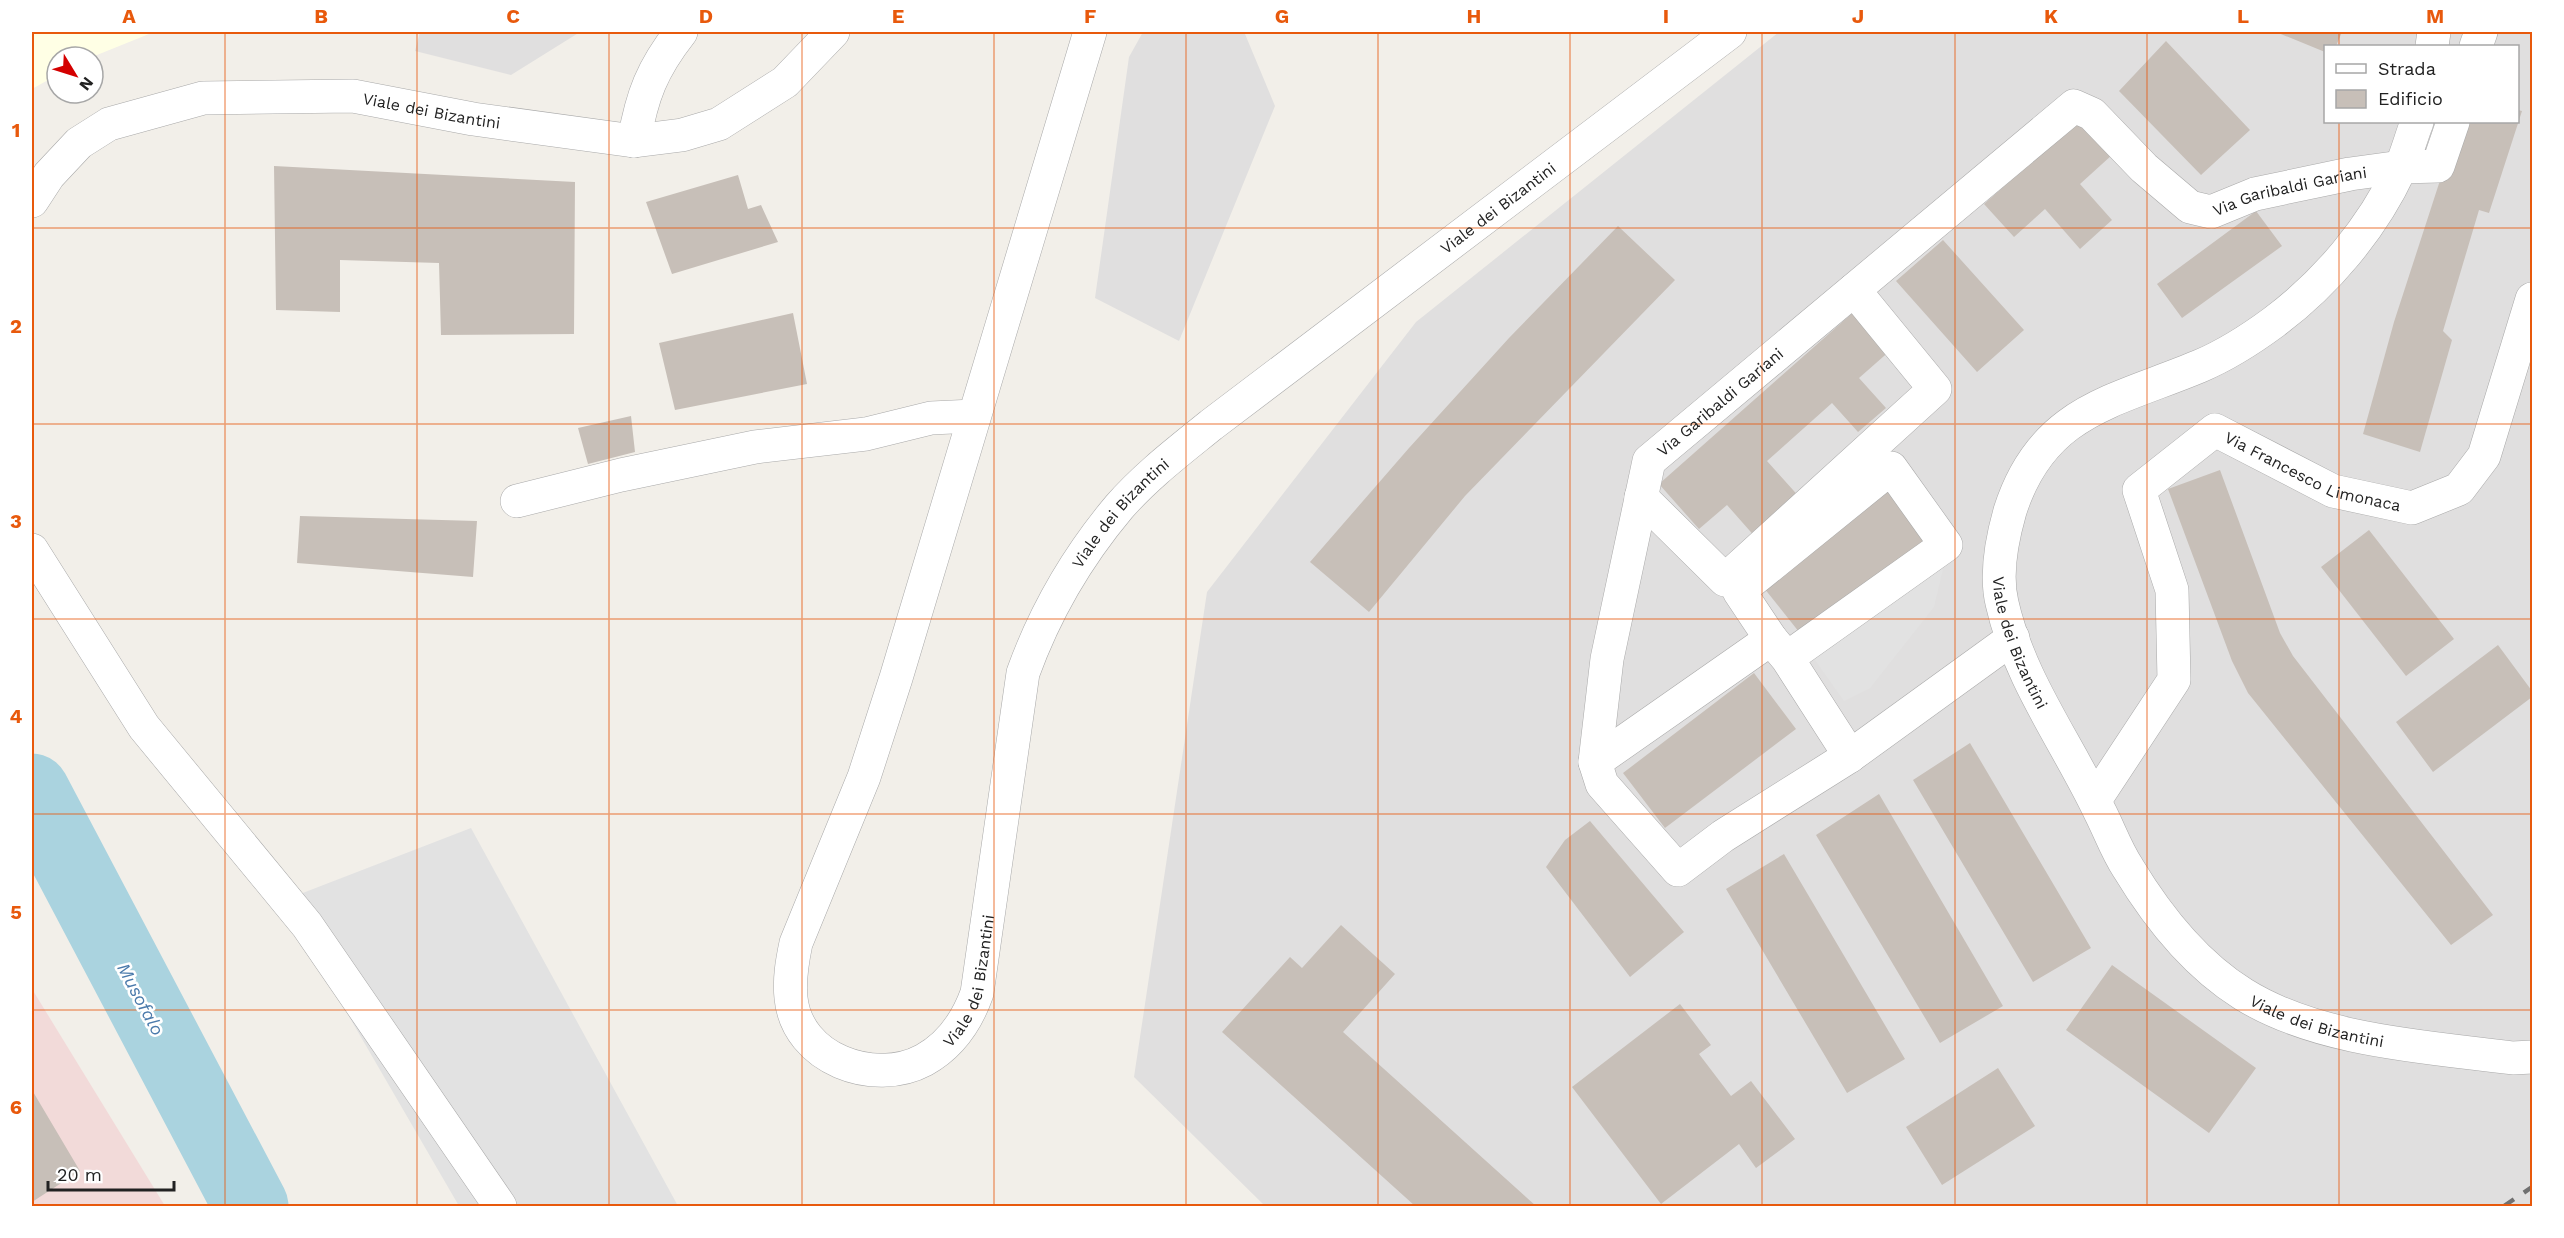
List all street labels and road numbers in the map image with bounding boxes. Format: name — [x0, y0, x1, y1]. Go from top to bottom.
street label: Viale dei Bizantini — [361, 89, 502, 132]
street label: Viale dei Bizantini — [1436, 158, 1559, 258]
street label: Via Garibaldi Gariani — [2210, 162, 2368, 220]
street label: Via Garibaldi Gariani — [1653, 344, 1787, 460]
street label: Via Francesco Limonaca — [2222, 427, 2403, 515]
street label: Viale dei Bizantini — [1067, 454, 1173, 571]
street label: Viale dei Bizantini — [1990, 576, 2052, 712]
street label: Viale dei Bizantini — [939, 913, 998, 1051]
street label: Viale dei Bizantini — [2247, 991, 2385, 1051]

